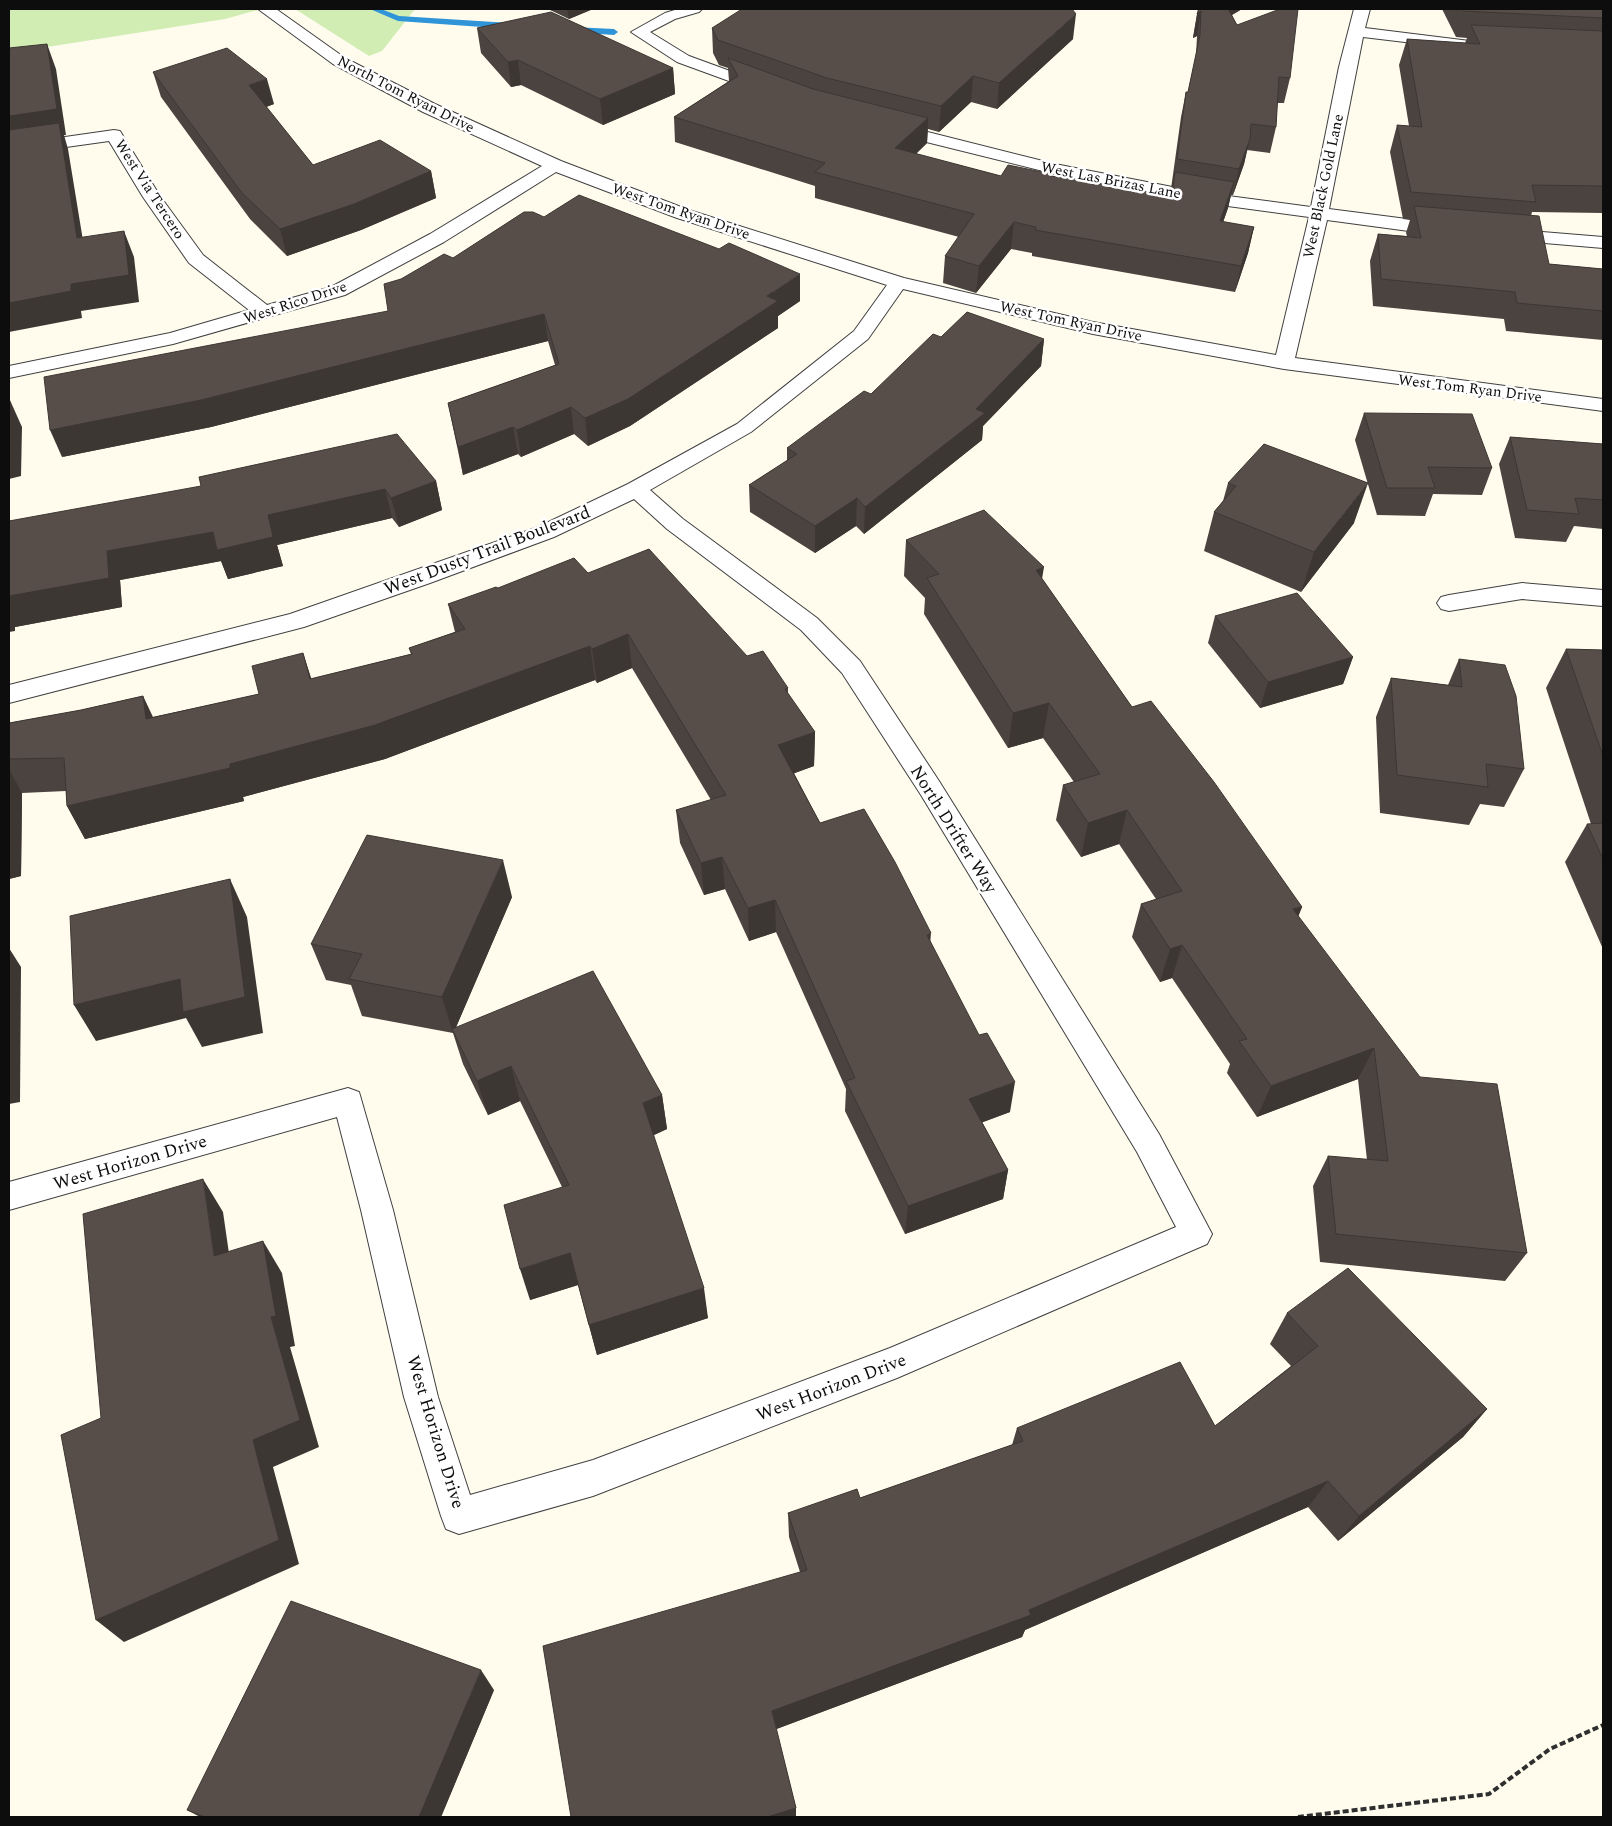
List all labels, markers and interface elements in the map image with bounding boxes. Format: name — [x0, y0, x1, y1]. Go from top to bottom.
street label: North Tom Ryan Drive — [333, 50, 479, 139]
street label: West Black Gold Lane — [1297, 112, 1350, 260]
street label: West Via Tercero — [109, 135, 191, 244]
street label: West Las Brizas Lane — [1039, 156, 1183, 205]
street label: West Tom Ryan Drive — [609, 177, 753, 246]
street label: West Rico Drive — [241, 275, 350, 330]
street label: West Tom Ryan Drive — [998, 295, 1144, 348]
street label: West Tom Ryan Drive — [1397, 368, 1543, 409]
street label: West Dusty Trail Boulevard — [380, 499, 594, 602]
street label: North Drifter Way — [903, 760, 1005, 900]
street label: West Horizon Drive — [50, 1128, 210, 1197]
street label: West Horizon Drive — [752, 1346, 910, 1429]
street label: West Horizon Drive — [399, 1352, 472, 1512]

